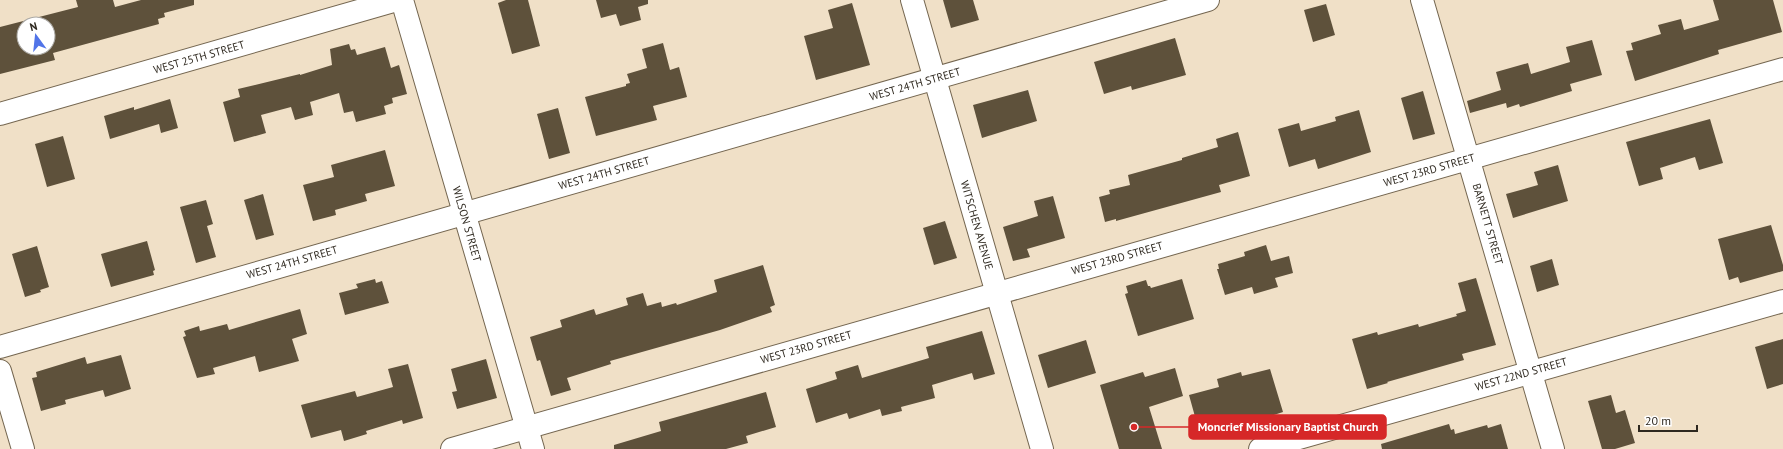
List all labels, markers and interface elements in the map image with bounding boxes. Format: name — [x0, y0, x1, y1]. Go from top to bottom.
north arrow — [16, 16, 56, 56]
text: N — [28, 19, 39, 34]
street label: WEST 25TH STREET — [152, 37, 246, 77]
street label: WEST 24TH STREET — [868, 64, 962, 104]
street label: WEST 23RD STREET — [1382, 150, 1476, 190]
street label: WEST 24TH STREET — [557, 153, 651, 193]
street label: WITSCHEN AVENUE — [958, 179, 996, 271]
street label: BARNETT STREET — [1470, 182, 1506, 266]
street label: WILSON STREET — [450, 185, 484, 263]
street label: WEST 23RD STREET — [1070, 238, 1164, 278]
street label: WEST 24TH STREET — [245, 242, 339, 282]
street label: WEST 23RD STREET — [759, 327, 853, 367]
street label: WEST 22ND STREET — [1473, 354, 1569, 394]
scale bar — [1639, 407, 1697, 433]
text: 20 m — [1645, 413, 1671, 428]
callout: Moncrief Missionary Baptist Church — [1189, 415, 1386, 439]
text: Moncrief Missionary Baptist Church — [1198, 419, 1378, 434]

